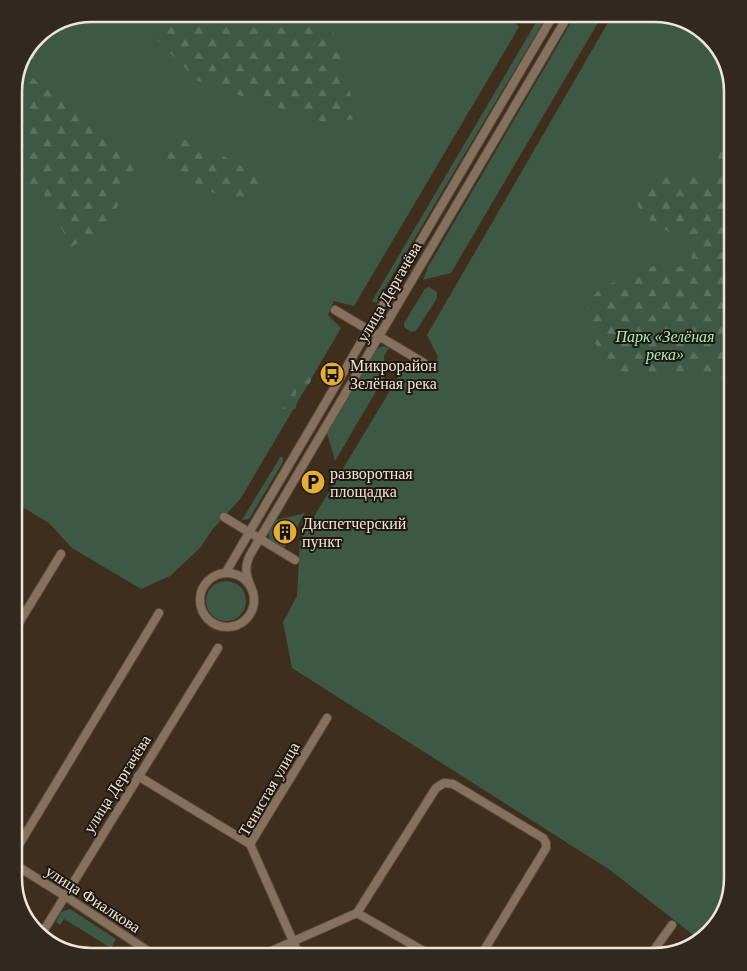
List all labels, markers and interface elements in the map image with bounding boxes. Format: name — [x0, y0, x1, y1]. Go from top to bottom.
street label: улица Дергачёва — [354, 239, 425, 345]
park label: Парк «Зелёная река» — [614, 328, 715, 364]
place label: Микрорайон Зелёная река — [350, 357, 437, 393]
bus stop icon: Микрорайон Зелёная река — [319, 361, 345, 387]
place label: разворотная площадка — [330, 465, 413, 501]
parking icon: разворотная площадка — [300, 469, 326, 495]
place label: Диспетчерский пункт — [302, 515, 407, 551]
building icon: Диспетчерский пункт — [272, 519, 298, 545]
street label: улица Дергачёва — [80, 732, 155, 837]
street label: Тенистая улица — [235, 739, 304, 840]
street label: улица Фиалкова — [42, 862, 143, 937]

